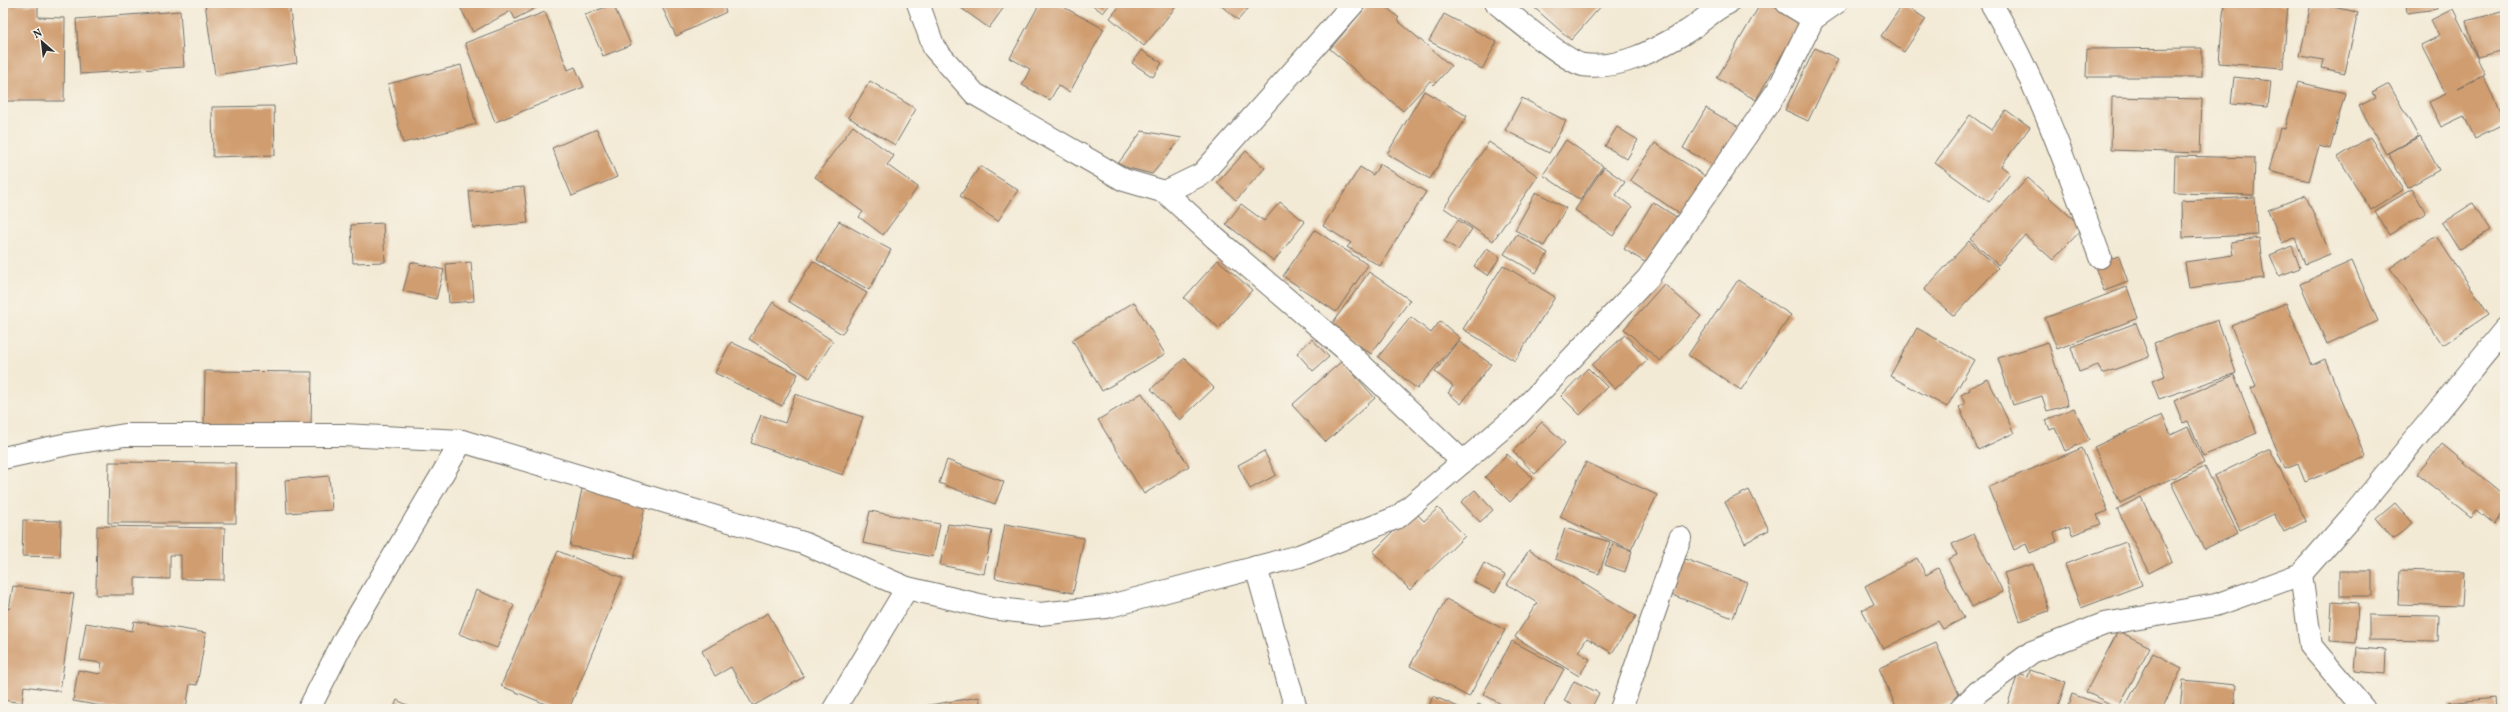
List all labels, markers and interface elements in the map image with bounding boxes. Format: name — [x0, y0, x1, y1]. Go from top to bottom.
north arrow — [22, 22, 62, 62]
text: N — [31, 26, 45, 43]

